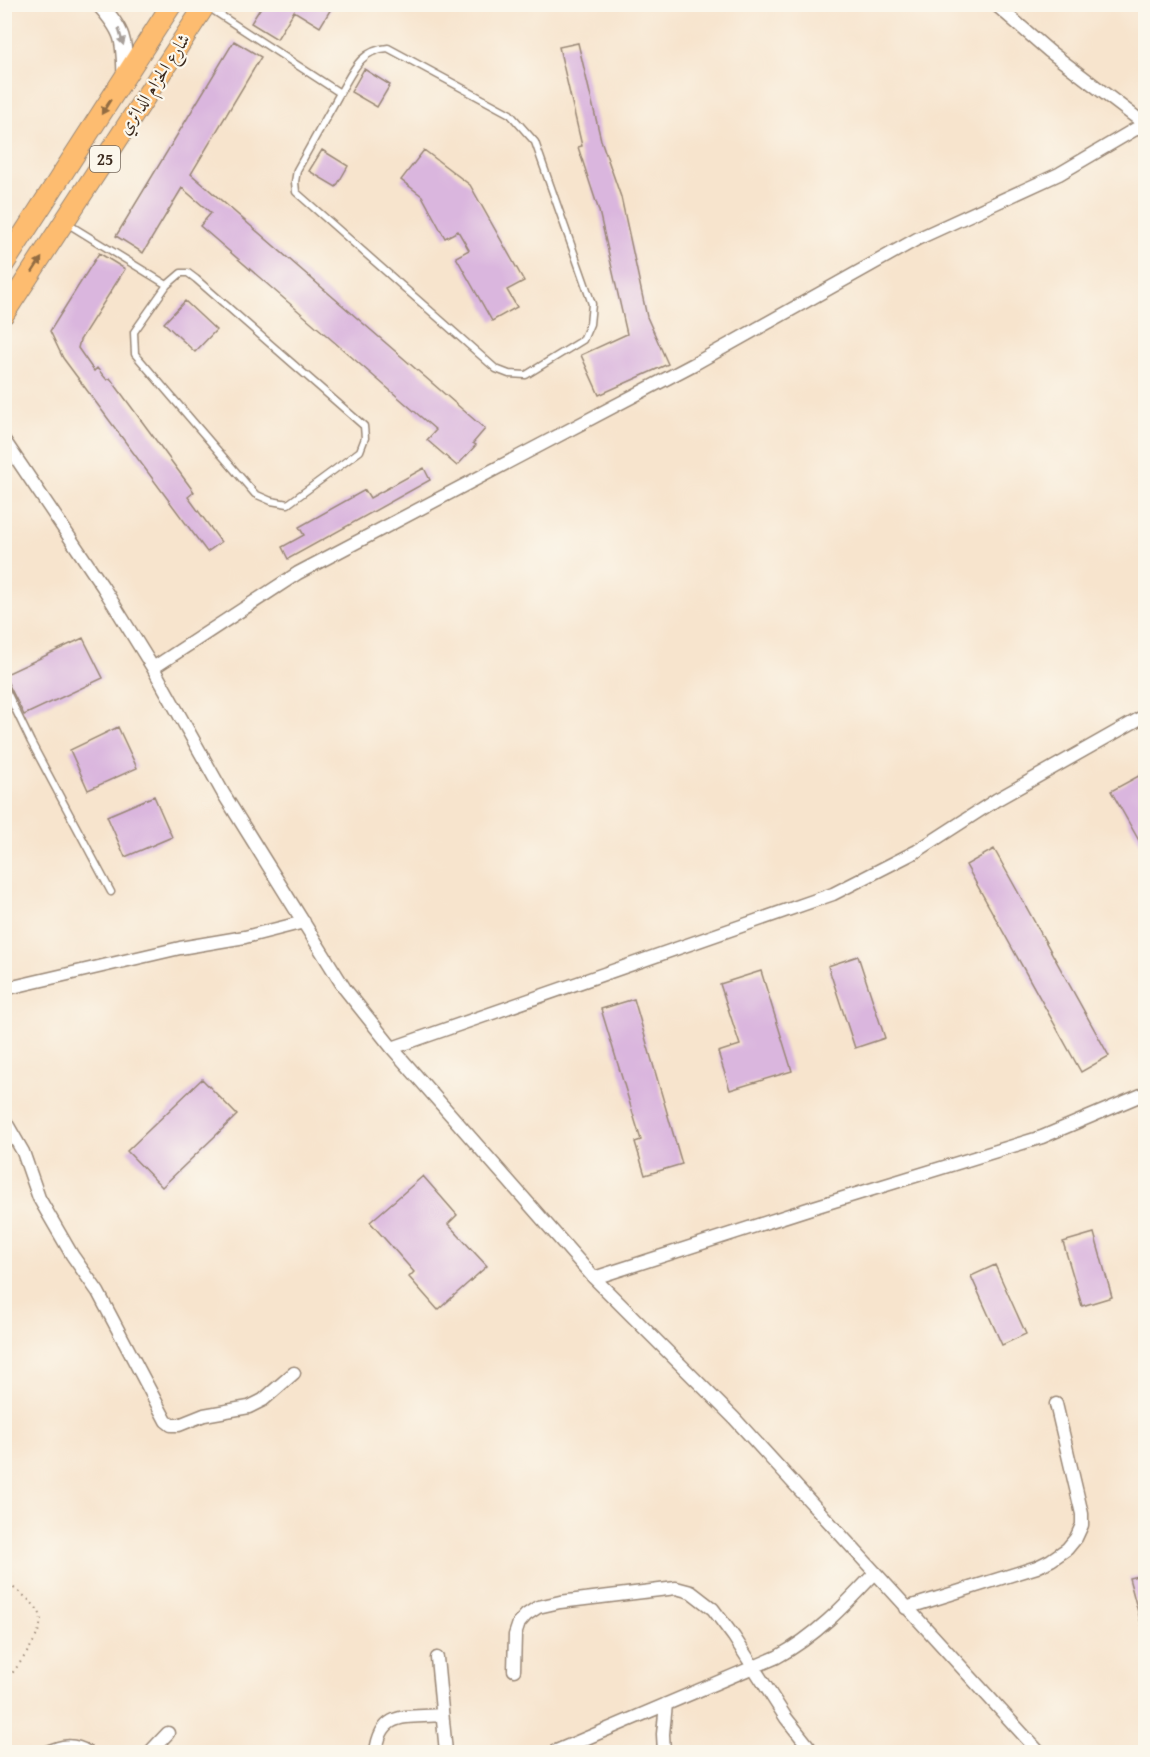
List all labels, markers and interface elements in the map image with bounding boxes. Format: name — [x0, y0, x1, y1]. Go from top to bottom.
street label: شارع الحزام الدائري — [111, 28, 199, 141]
one-way arrow — [117, 28, 126, 46]
one-way arrow — [101, 99, 112, 115]
road number: 25 — [90, 146, 120, 172]
one-way arrow — [31, 258, 43, 274]

